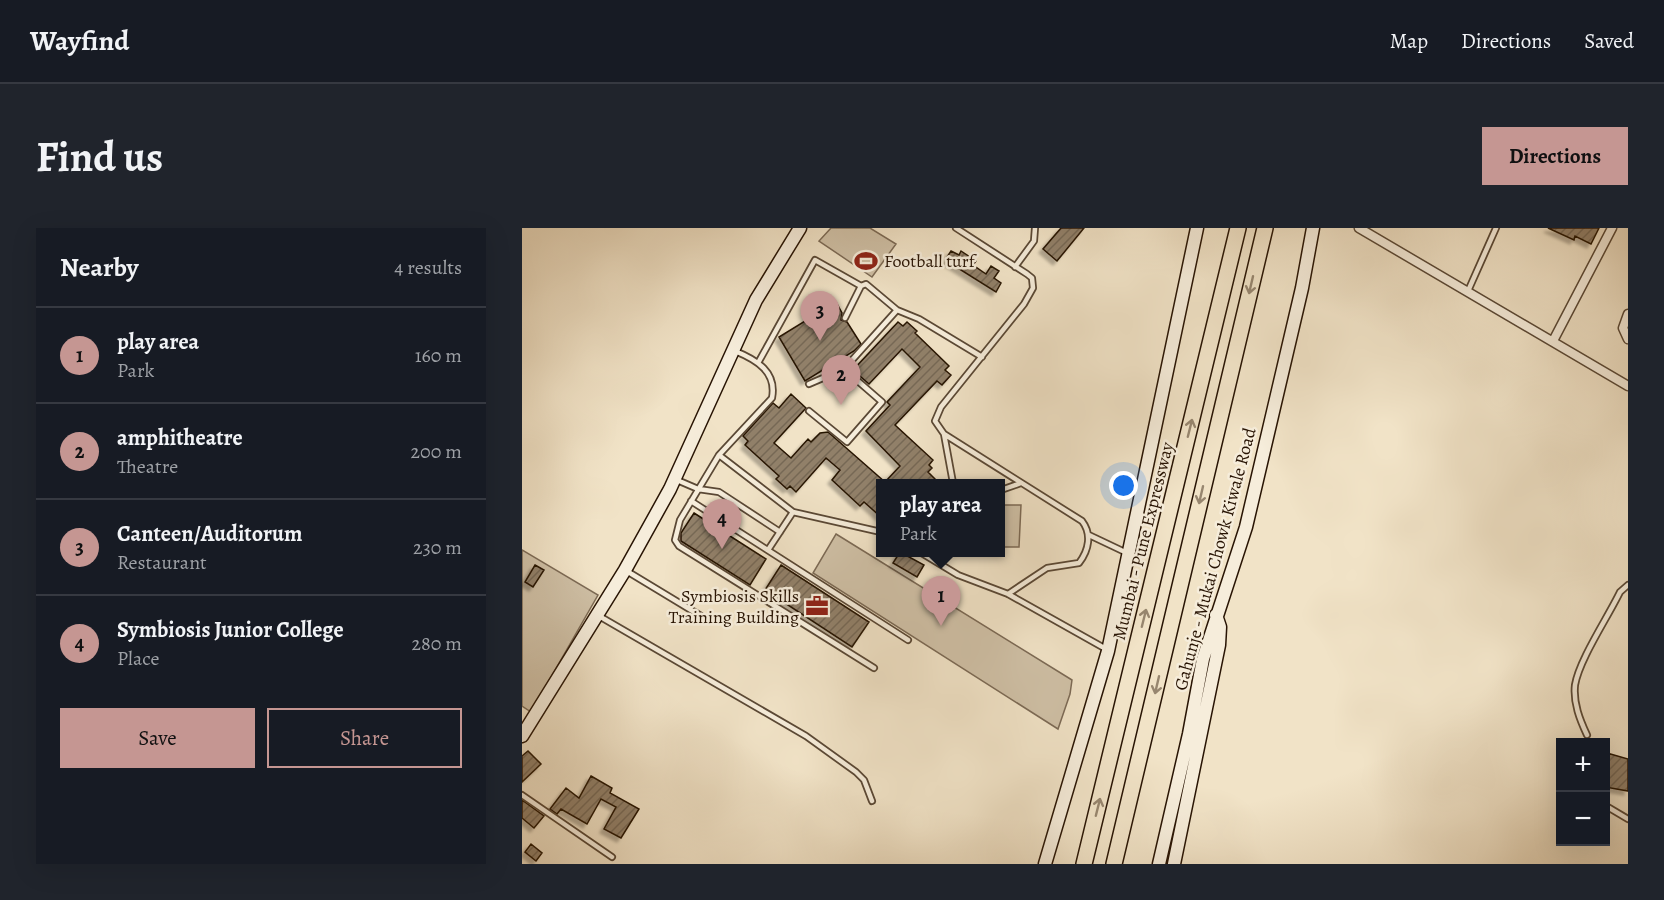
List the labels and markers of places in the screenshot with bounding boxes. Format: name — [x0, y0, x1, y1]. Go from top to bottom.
sports icon: Football turf — [853, 248, 879, 274]
place label: Football turf — [884, 249, 978, 273]
pin: 3 — [800, 291, 840, 341]
pin: 2 — [822, 356, 860, 405]
pin: 4 — [702, 500, 742, 549]
pin: 1 — [922, 576, 960, 626]
place label: Symbiosis Skills Training Building — [669, 584, 799, 629]
office icon: Symbiosis Skills Training Building — [804, 593, 830, 619]

